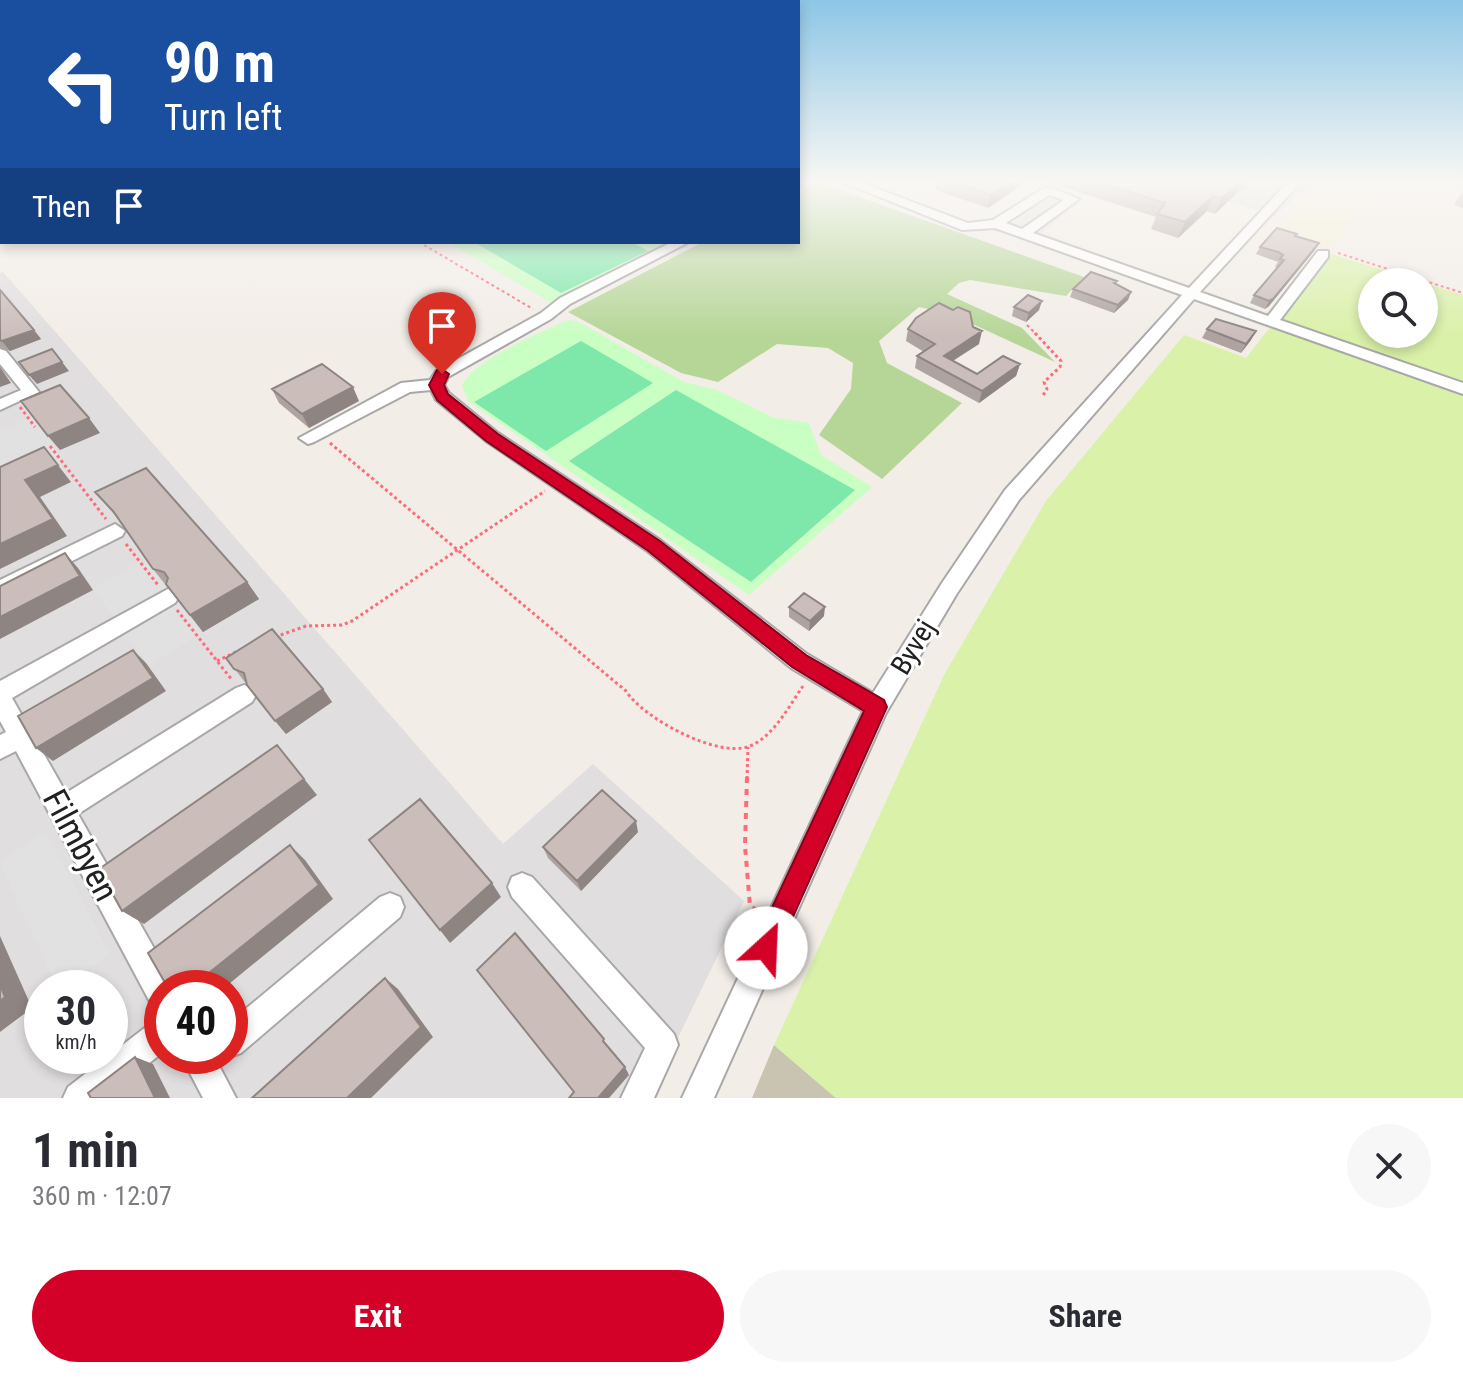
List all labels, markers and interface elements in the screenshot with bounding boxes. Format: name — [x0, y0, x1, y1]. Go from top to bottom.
text: 90 m — [164, 30, 275, 96]
icon: left — [32, 32, 136, 136]
text: Turn left — [164, 97, 282, 139]
icon: arrive — [107, 184, 151, 228]
text: Then — [32, 189, 91, 224]
map controls — [1358, 268, 1438, 348]
button: search — [1358, 268, 1438, 348]
pin — [408, 292, 476, 374]
icon: arrive — [420, 304, 464, 348]
street label: Byvej — [884, 614, 942, 680]
street label: Filmbyen — [35, 782, 127, 908]
position arrow — [724, 906, 808, 990]
speed limit sign: 40 — [144, 970, 248, 1074]
text: 30 — [56, 988, 96, 1035]
text: km/h — [55, 1030, 97, 1054]
text: 1 min — [32, 1122, 139, 1179]
button: close — [1347, 1124, 1431, 1208]
text: 360 m · 12:07 — [32, 1181, 172, 1211]
button: Exit — [32, 1270, 724, 1362]
button: Share — [740, 1270, 1431, 1362]

